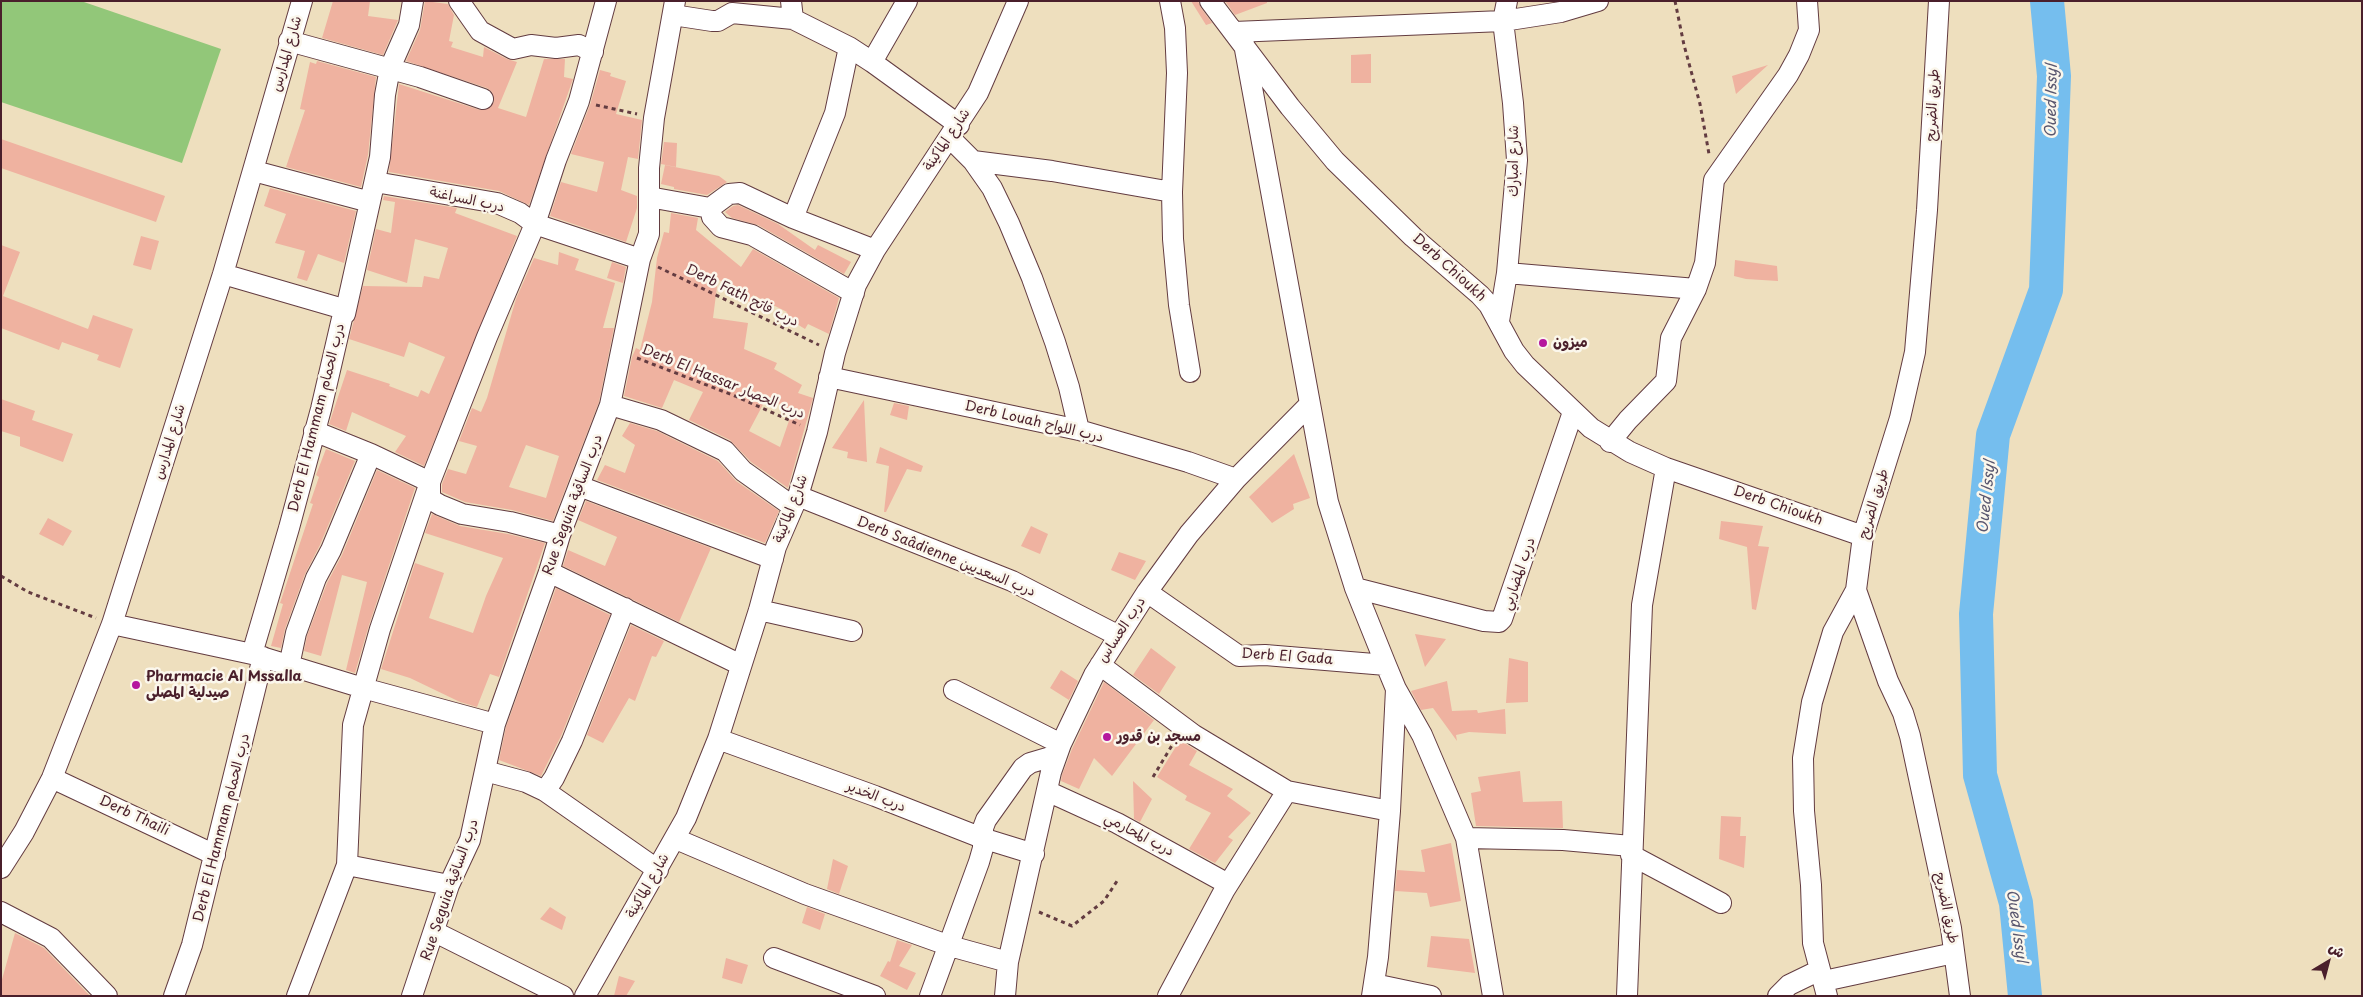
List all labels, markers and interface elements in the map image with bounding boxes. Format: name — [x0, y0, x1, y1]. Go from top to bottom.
street label: شارع المدارس — [268, 14, 306, 94]
water label: Oued Issyl — [2042, 64, 2062, 138]
street label: طريق الضريح — [1923, 68, 1943, 142]
street label: شارع الماكينة — [920, 106, 974, 174]
street label: شارع امبارك — [1506, 125, 1522, 197]
street label: درب السراغنة — [428, 184, 506, 216]
street label: Derb Chioukh — [1409, 230, 1489, 306]
street label: Derb Fath درب فاتح — [683, 261, 801, 331]
street label: Derb El Hammam درب الحمام — [285, 322, 349, 514]
place label: ميزون — [1553, 335, 1588, 351]
marker: ميزون — [1537, 337, 1549, 349]
street label: Derb El Hassar درب الحصار — [639, 342, 807, 422]
street label: Derb Louah درب اللواح — [963, 398, 1105, 446]
street label: شارع المدارس — [151, 402, 189, 482]
street label: Rue Seguia درب الساقية — [540, 432, 606, 578]
water label: Oued Issyl — [1974, 459, 2000, 535]
street label: طريق الضريح — [1855, 467, 1893, 541]
street label: شارع الماكينة — [770, 473, 812, 545]
street label: Derb Chioukh — [1731, 483, 1825, 529]
street label: Derb Saâdienne درب السعديين — [854, 513, 1038, 601]
street label: درب المضاربي — [1499, 535, 1539, 613]
street label: درب العساس — [1095, 594, 1149, 666]
street label: Derb El Gada — [1241, 645, 1333, 669]
place label: Pharmacie Al Mssalla صيدلية المصلى — [146, 669, 302, 702]
marker: Pharmacie Al Mssalla صيدلية المصلى — [130, 679, 142, 691]
place label: مسجد بن قدور — [1117, 729, 1201, 745]
marker: مسجد بن قدور — [1101, 731, 1113, 743]
street label: Derb El Hammam درب الحمام — [190, 732, 254, 924]
street label: درب الخدير — [844, 778, 908, 816]
street label: Derb Thaili — [96, 792, 172, 840]
street label: درب المحارمي — [1101, 810, 1177, 860]
street label: Rue Seguia درب الساقية — [418, 817, 482, 963]
street label: شارع الماكينة — [623, 851, 673, 921]
street label: طريق الضريح — [1931, 871, 1961, 945]
water label: Oued Issyl — [2002, 888, 2030, 964]
north arrow — [2303, 937, 2353, 987]
text: ش — [2325, 937, 2350, 963]

